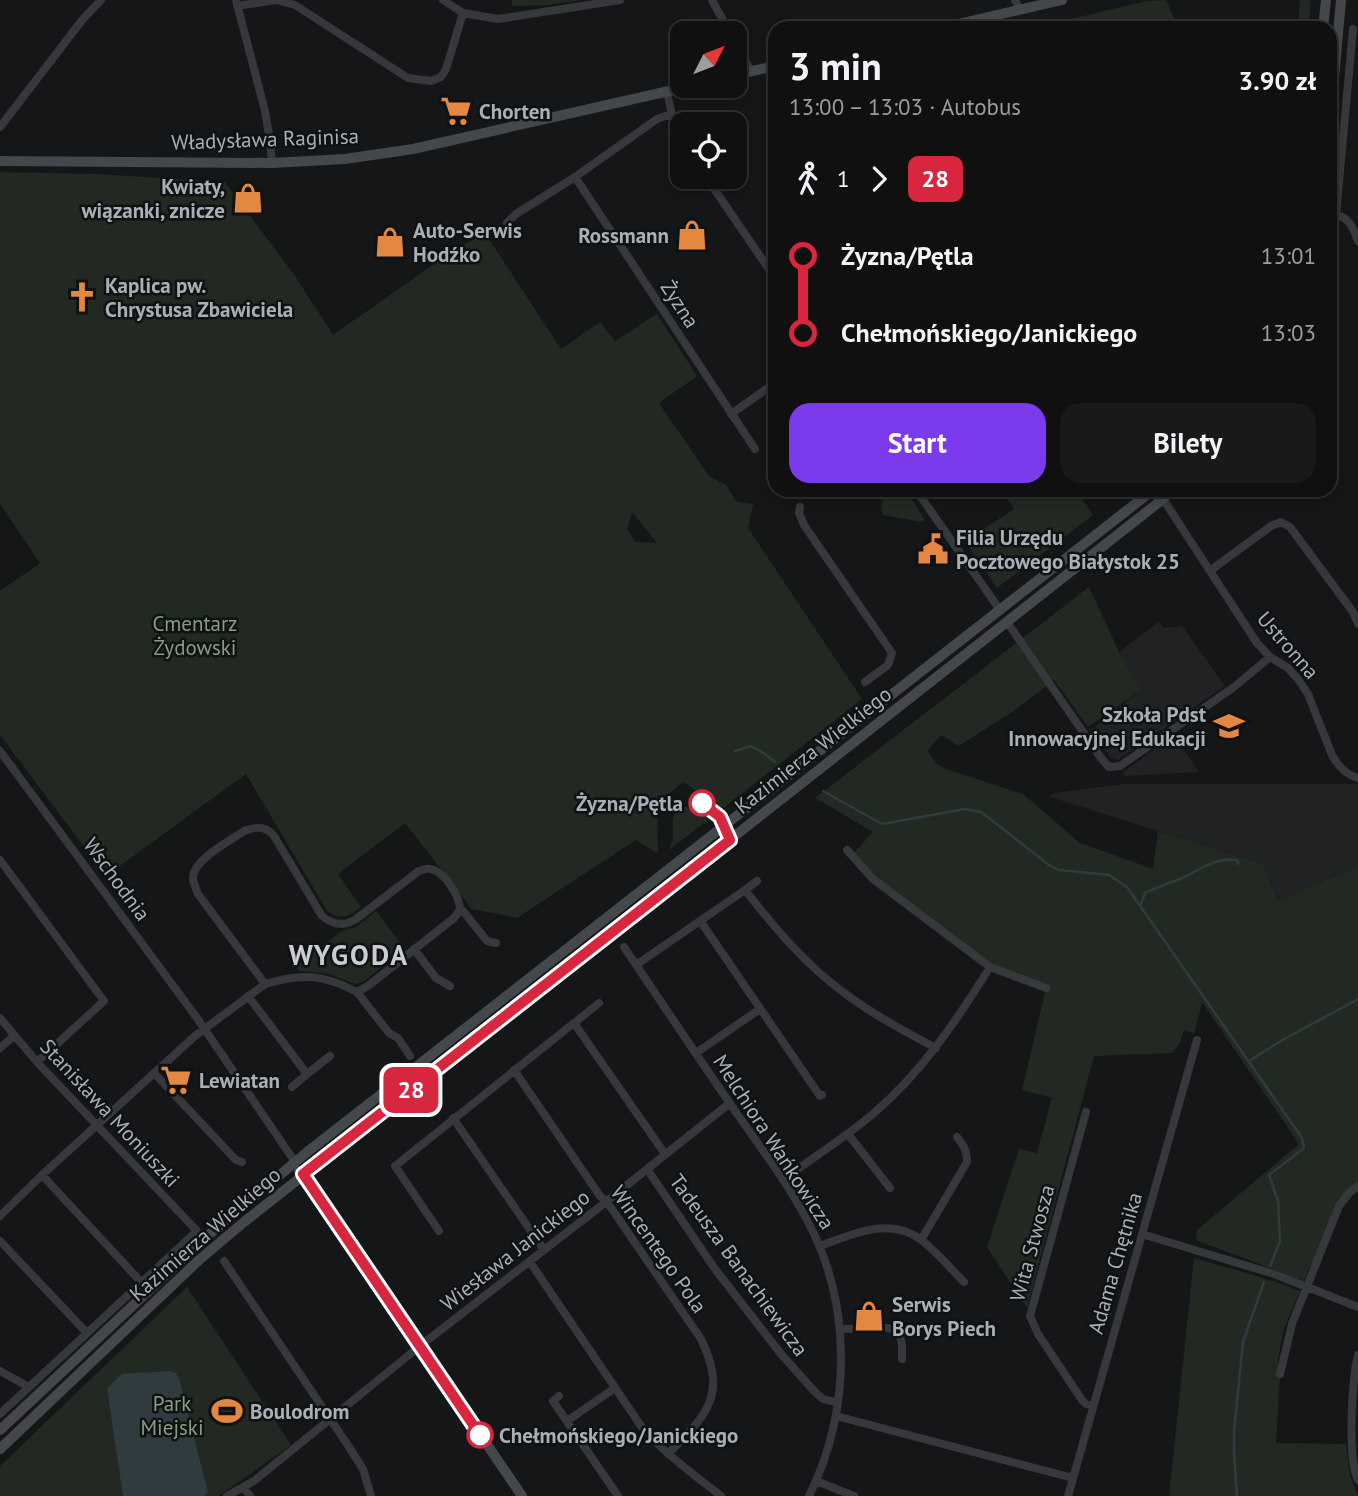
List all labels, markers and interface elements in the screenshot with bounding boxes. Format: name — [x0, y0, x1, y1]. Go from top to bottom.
north arrow — [670, 21, 747, 98]
map controls — [670, 21, 747, 189]
text: 3 min — [789, 41, 882, 90]
text: 3.90 zł — [1239, 64, 1316, 97]
text: 13:00 – 13:03 · Autobus — [789, 92, 1021, 121]
supermarket icon: Chorten — [439, 94, 473, 128]
place label: Chorten — [479, 98, 551, 125]
button: locate — [670, 112, 747, 189]
street label: Władysława Raginisa — [171, 122, 359, 156]
icon: walk — [789, 160, 827, 198]
icon: forward — [860, 160, 898, 198]
text: 28 — [922, 163, 949, 194]
text: 1 — [837, 164, 850, 193]
place label: Kwiaty, wiązanki, znicze — [80, 173, 225, 224]
shop icon: Kwiaty, wiązanki, znicze — [231, 181, 265, 215]
place label: Auto-Serwis Hodźko — [413, 217, 522, 268]
shop icon: Rossmann — [675, 218, 709, 252]
place label: Rossmann — [578, 222, 669, 249]
shop icon: Auto-Serwis Hodźko — [373, 225, 407, 259]
text: Żyzna/Pętla — [841, 239, 974, 272]
text: 13:01 — [1261, 241, 1316, 270]
place label: Kaplica pw. Chrystusa Zbawiciela — [105, 272, 293, 323]
street label: Żyzna — [655, 275, 705, 333]
church icon: Kaplica pw. Chrystusa Zbawiciela — [65, 280, 99, 314]
text: Chełmońskiego/Janickiego — [841, 316, 1137, 349]
text: 13:03 — [1261, 318, 1316, 347]
button: Start — [789, 403, 1046, 483]
button: Bilety — [1060, 403, 1316, 483]
place label: Filia Urzędu Pocztowego Białystok 25 — [956, 524, 1180, 575]
public building icon: Filia Urzędu Pocztowego Białystok 25 — [916, 532, 950, 566]
street label: Ustronna — [1251, 605, 1325, 685]
park label: Cmentarz Żydowski — [153, 610, 237, 661]
street label: Kazimierza Wielkiego — [729, 680, 897, 820]
place label: Szkoła Pdst Innowacyjnej Edukacji — [1008, 701, 1207, 752]
school or university icon: Szkoła Pdst Innowacyjnej Edukacji — [1212, 709, 1246, 743]
place label: Żyzna/Pętla — [576, 790, 683, 817]
marker: Żyzna/Pętla — [689, 790, 715, 816]
street label: Wschodnia — [78, 832, 156, 926]
district label: WYGODA — [289, 936, 409, 973]
street label: Stanisława Moniuszki — [34, 1033, 186, 1193]
street label: Melchiora Wańkowicza — [707, 1049, 841, 1235]
supermarket icon: Lewiatan — [159, 1063, 193, 1097]
place label: Lewiatan — [199, 1067, 280, 1094]
line badge: 28 — [380, 1067, 443, 1113]
text: 28 — [397, 1074, 425, 1105]
street label: Kazimierza Wielkiego — [124, 1161, 286, 1307]
street label: Tadeusza Banachiewicza — [664, 1168, 814, 1362]
street label: Wincentego Pola — [605, 1180, 713, 1318]
street label: Wita Stwosza — [1003, 1182, 1061, 1304]
street label: Wiesława Janickiego — [435, 1183, 595, 1317]
street label: Adama Chętnika — [1082, 1189, 1148, 1337]
place label: Serwis Borys Piech — [892, 1291, 996, 1342]
shop icon: Serwis Borys Piech — [852, 1299, 886, 1333]
park label: Park Miejski — [140, 1390, 204, 1441]
sports icon: Boulodrom — [210, 1394, 244, 1428]
place label: Boulodrom — [250, 1398, 349, 1425]
marker: Chełmońskiego/Janickiego — [467, 1422, 493, 1448]
place label: Chełmońskiego/Janickiego — [499, 1422, 738, 1449]

